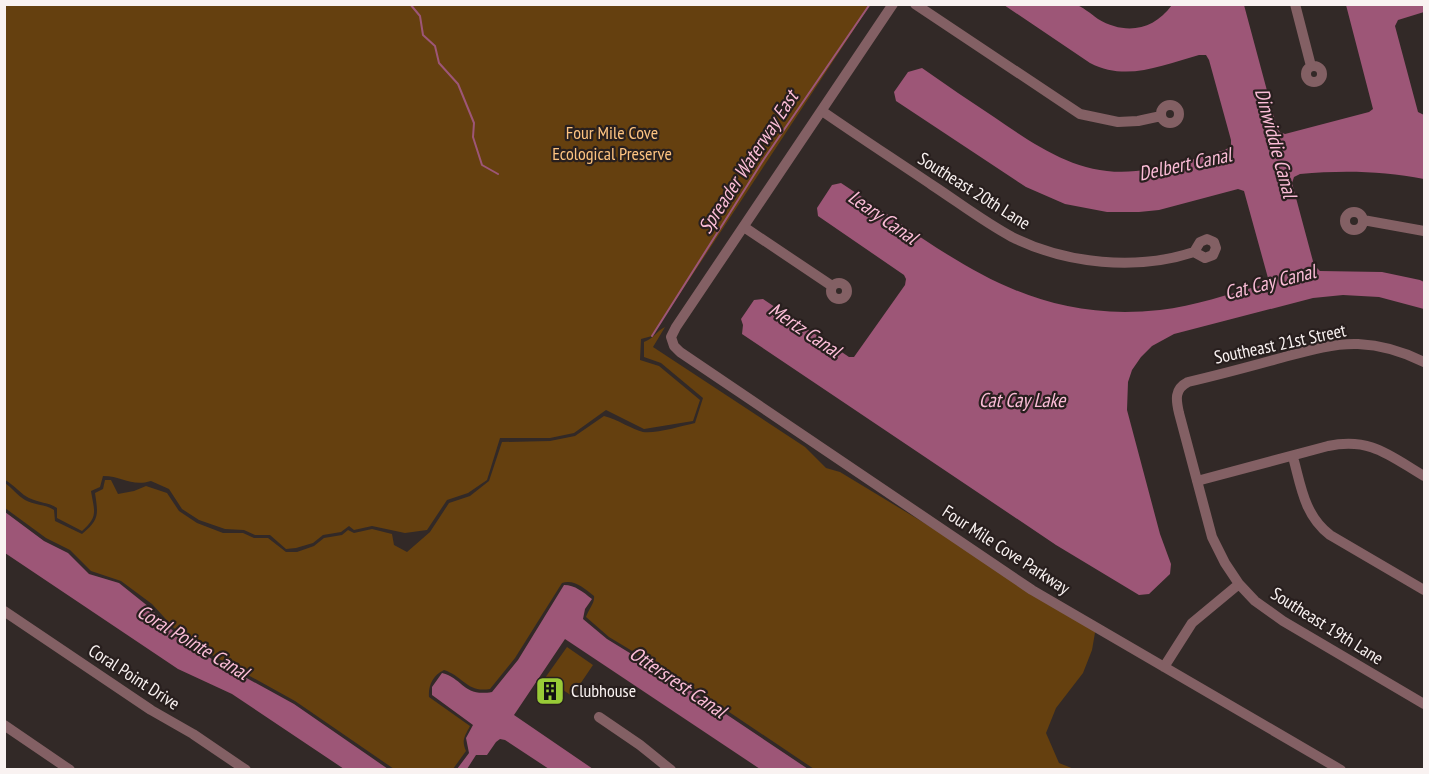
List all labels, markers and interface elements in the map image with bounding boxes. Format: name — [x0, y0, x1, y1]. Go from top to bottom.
water label: Spreader Waterway East — [692, 84, 805, 238]
water label: Dinwiddie Canal — [1249, 85, 1304, 203]
park label: Four Mile Cove Ecological Preserve — [552, 121, 672, 165]
water label: Delbert Canal — [1136, 141, 1236, 187]
street label: Southeast 20th Lane — [914, 147, 1035, 234]
water label: Leary Canal — [843, 184, 925, 252]
water label: Cat Cay Canal — [1222, 258, 1321, 306]
water label: Mertz Canal — [764, 296, 848, 365]
street label: Southeast 21st Street — [1212, 318, 1348, 369]
water label: Cat Cay Lake — [979, 387, 1067, 413]
street label: Four Mile Cove Parkway — [938, 500, 1075, 600]
street label: Southeast 19th Lane — [1267, 582, 1388, 669]
water label: Coral Pointe Canal — [132, 598, 256, 687]
street label: Coral Point Drive — [84, 639, 184, 715]
water label: Ottersrest Canal — [625, 640, 733, 725]
building icon: Clubhouse — [534, 675, 566, 707]
place label: Clubhouse — [571, 679, 636, 702]

